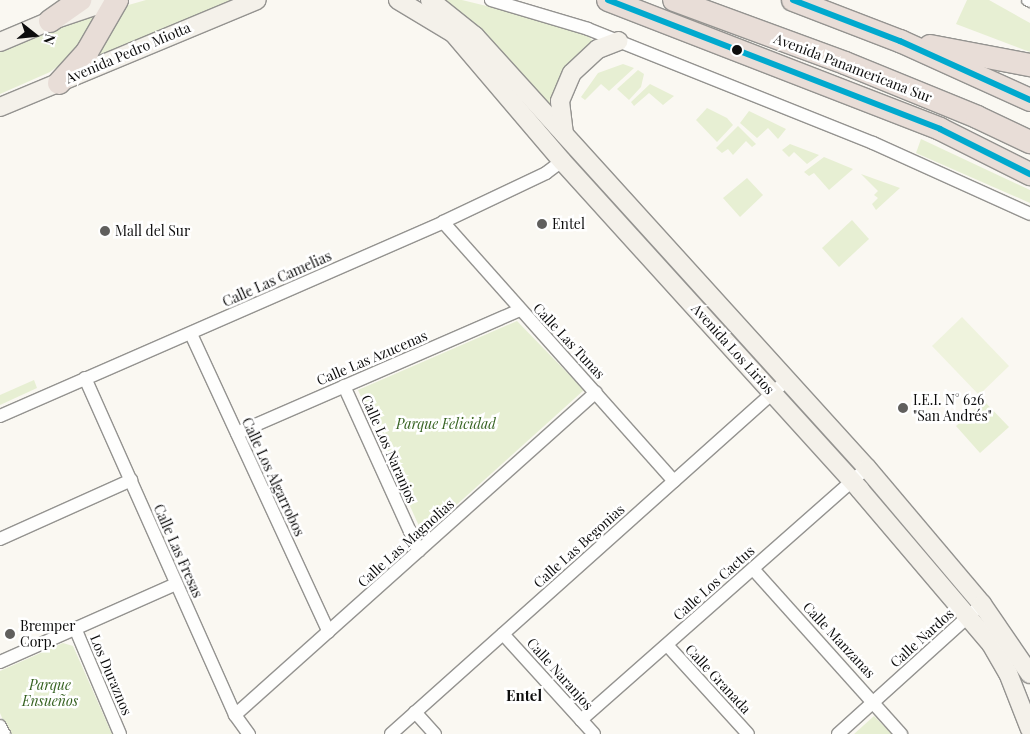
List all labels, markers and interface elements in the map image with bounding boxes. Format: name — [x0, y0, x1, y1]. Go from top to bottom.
north arrow — [10, 10, 60, 60]
street label: Avenida Pedro Miotta — [63, 19, 193, 87]
street label: Avenida Panamericana Sur — [771, 30, 935, 106]
text: N — [39, 32, 60, 47]
unlabelled marker — [732, 45, 742, 55]
place label: Entel — [552, 216, 585, 232]
marker: Entel — [536, 218, 548, 230]
place label: Mall del Sur — [115, 223, 190, 239]
marker: Mall del Sur — [99, 225, 111, 237]
street label: Calle Las Camelias — [220, 247, 334, 311]
street label: Calle Las Tunas — [530, 300, 608, 382]
street label: Avenida Los Lirios — [688, 300, 778, 398]
street label: Calle Las Azucenas — [314, 327, 430, 389]
street label: Calle Los Naranjos — [358, 392, 420, 506]
place label: I.E.I. N° 626 "San Andrés" — [913, 392, 992, 424]
marker: I.E.I. N° 626 "San Andrés" — [897, 402, 909, 414]
street label: Calle Los Algarrobos — [238, 415, 308, 539]
park label: Parque Felicidad — [396, 416, 496, 432]
street label: Calle Las Magnolias — [354, 495, 458, 591]
street label: Calle Las Begonias — [530, 501, 628, 591]
street label: Calle Las Fresas — [150, 502, 206, 600]
street label: Calle Los Cactus — [670, 542, 758, 624]
street label: Calle Manzanas — [800, 599, 878, 681]
street label: Calle Nardos — [887, 605, 957, 671]
place label: Bremper Corp. — [20, 618, 76, 650]
marker: Bremper Corp. — [4, 628, 16, 640]
street label: Los Duraznos — [86, 632, 136, 718]
street label: Calle Naranjos — [523, 635, 597, 713]
street label: Calle Granada — [682, 641, 754, 717]
park label: Parque Ensueños — [22, 677, 78, 710]
district label: Entel — [506, 687, 542, 705]

